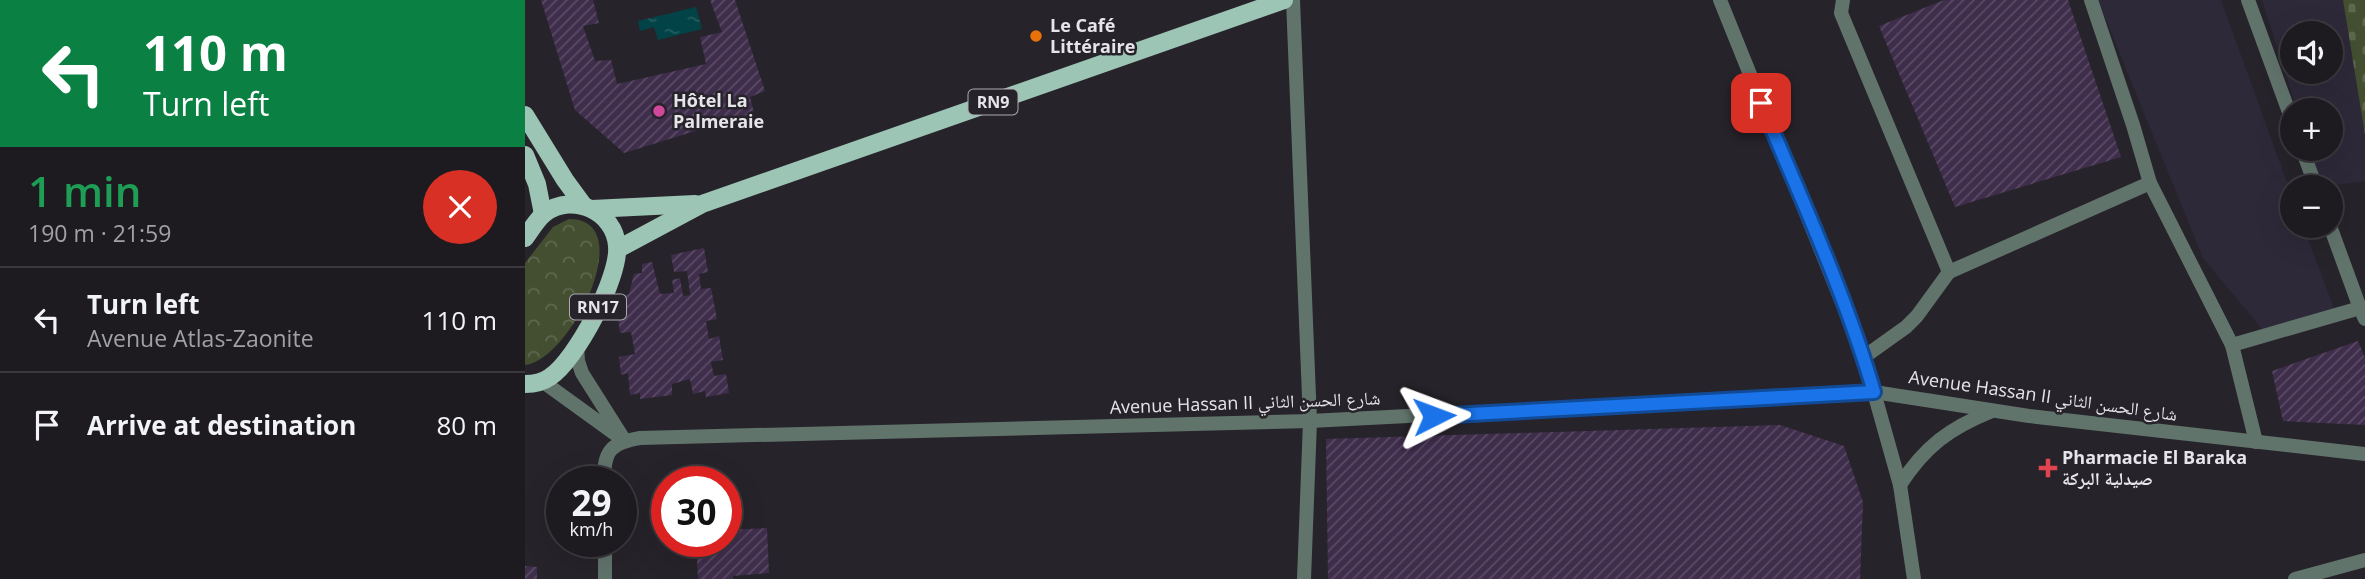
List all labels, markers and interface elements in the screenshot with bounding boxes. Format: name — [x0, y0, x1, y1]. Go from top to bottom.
place label: Le Café Littéraire — [1050, 13, 1135, 58]
text: 110 m — [143, 19, 288, 85]
map controls — [2280, 21, 2343, 238]
button: sound — [2280, 21, 2343, 84]
icon: left — [28, 28, 119, 119]
marker: Le Café Littéraire — [1028, 28, 1044, 44]
pin — [1731, 73, 1791, 133]
text: Turn left — [143, 82, 269, 125]
icon: arrive — [1742, 84, 1780, 122]
place label: Hôtel La Palmeraie — [673, 88, 764, 133]
road number: RN9 — [969, 90, 1017, 114]
button: + — [2280, 98, 2343, 161]
marker: Hôtel La Palmeraie — [651, 103, 667, 119]
text: 1 min — [28, 162, 141, 219]
button: close — [423, 170, 497, 244]
button: − — [2280, 175, 2343, 238]
text: 190 m · 21:59 — [28, 217, 171, 249]
text: Turn left — [87, 286, 199, 322]
road number: RN17 — [570, 294, 626, 320]
icon: left — [28, 301, 66, 339]
text: 110 m — [422, 302, 497, 338]
text: Avenue Atlas-Zaonite — [87, 322, 314, 354]
street label: Avenue Hassan II شارع الحسن الثاني — [1907, 364, 2179, 429]
position arrow — [1397, 379, 1471, 453]
street label: Avenue Hassan II شارع الحسن الثاني — [1109, 385, 1381, 422]
icon: arrive — [28, 406, 66, 444]
text: Arrive at destination — [87, 407, 356, 443]
text: 80 m — [436, 407, 497, 443]
place label: Pharmacie El Baraka صيدلية البركة — [2062, 445, 2247, 490]
marker: Pharmacie El Baraka صيدلية البركة — [2040, 460, 2056, 476]
speed limit sign: 30 — [651, 466, 742, 557]
text: 29 — [571, 479, 612, 526]
text: km/h — [570, 517, 613, 541]

